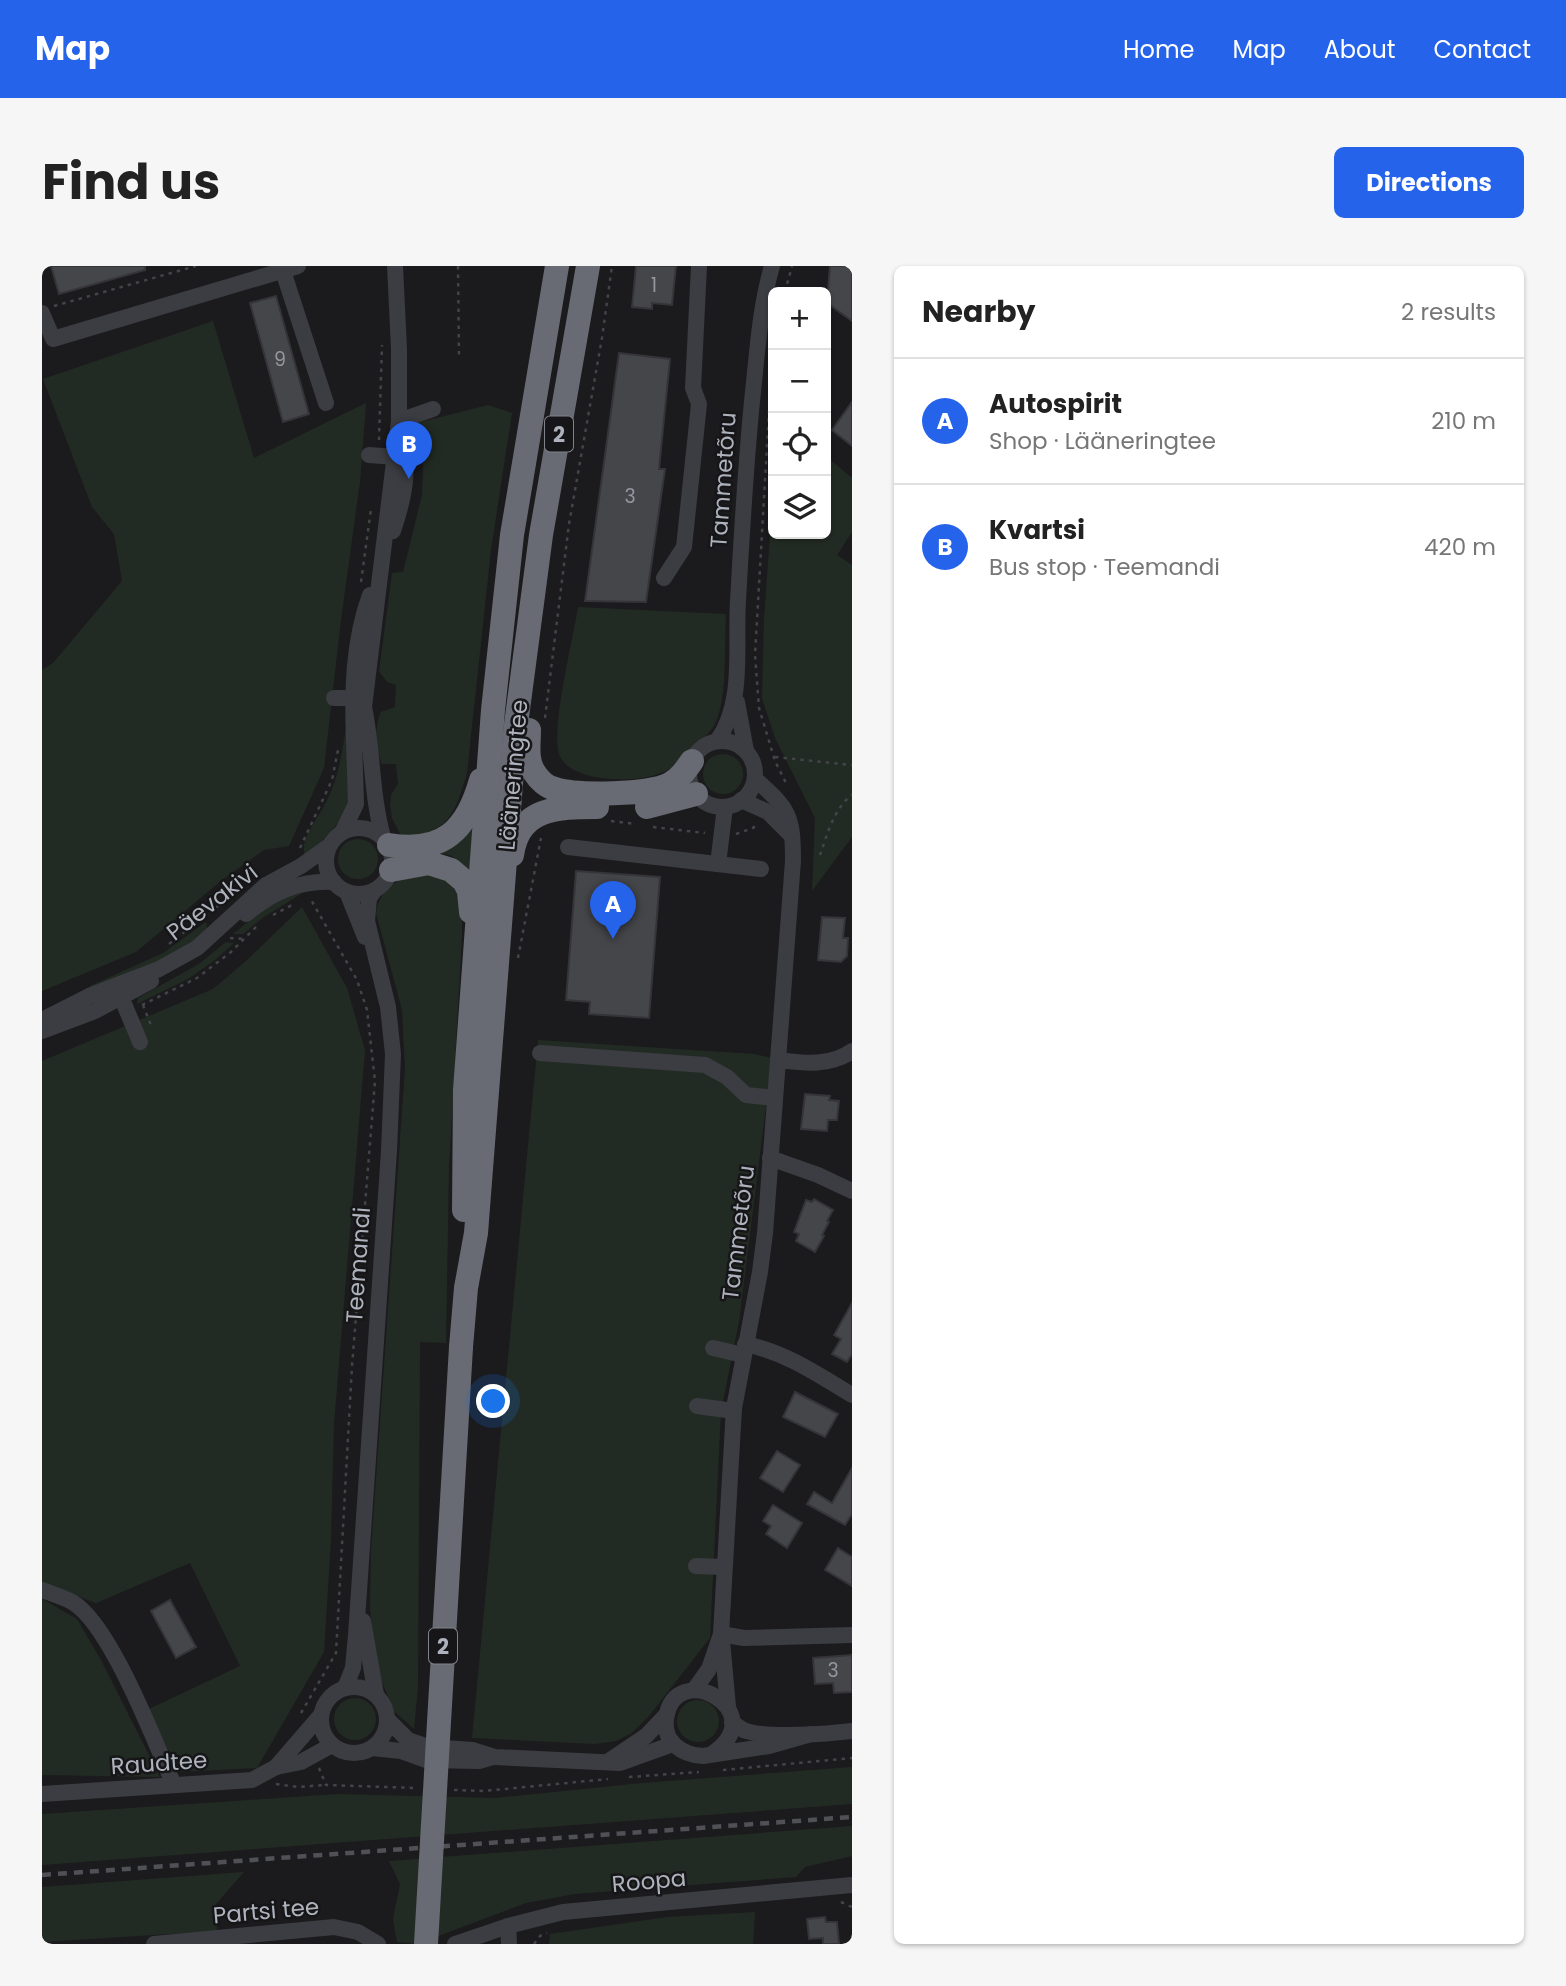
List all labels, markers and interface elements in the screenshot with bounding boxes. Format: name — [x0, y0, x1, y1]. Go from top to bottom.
text: Map — [35, 25, 110, 72]
text: Home — [1123, 33, 1195, 66]
text: Map — [1233, 33, 1286, 66]
text: About — [1324, 33, 1395, 66]
text: Contact — [1433, 33, 1531, 66]
button: Directions — [1334, 147, 1524, 218]
text: Find us — [42, 148, 220, 216]
house number: 1 — [651, 272, 657, 299]
map controls — [768, 287, 831, 539]
button: + — [768, 287, 831, 350]
text: Nearby — [922, 290, 1036, 333]
text: 2 results — [1401, 296, 1496, 328]
house number: 9 — [274, 346, 286, 373]
button: − — [768, 350, 831, 413]
text: Autospirit — [989, 386, 1122, 422]
text: A — [937, 405, 953, 437]
text: 210 m — [1431, 405, 1496, 437]
street label: Tammetõru — [702, 411, 744, 549]
button: locate — [768, 413, 831, 476]
road number: 2 — [545, 416, 573, 452]
pin: B — [386, 421, 432, 479]
text: Shop · Lääneringtee — [989, 425, 1216, 457]
button: layers — [768, 476, 831, 539]
house number: 3 — [624, 483, 636, 510]
text: Kvartsi — [989, 512, 1085, 548]
text: B — [937, 531, 953, 563]
text: 420 m — [1424, 531, 1496, 563]
text: Bus stop · Teemandi — [989, 551, 1220, 583]
street label: Lääneringtee — [490, 698, 536, 852]
street label: Päevakivi — [160, 856, 264, 948]
pin: A — [590, 881, 636, 939]
street label: Tammetõru — [714, 1164, 762, 1302]
street label: Teemandi — [338, 1206, 378, 1324]
your location — [476, 1384, 510, 1418]
road number: 2 — [429, 1628, 457, 1664]
house number: 3 — [827, 1657, 839, 1684]
street label: Raudtee — [110, 1744, 208, 1782]
street label: Roopa — [610, 1862, 688, 1900]
street label: Partsi tee — [212, 1890, 320, 1932]

